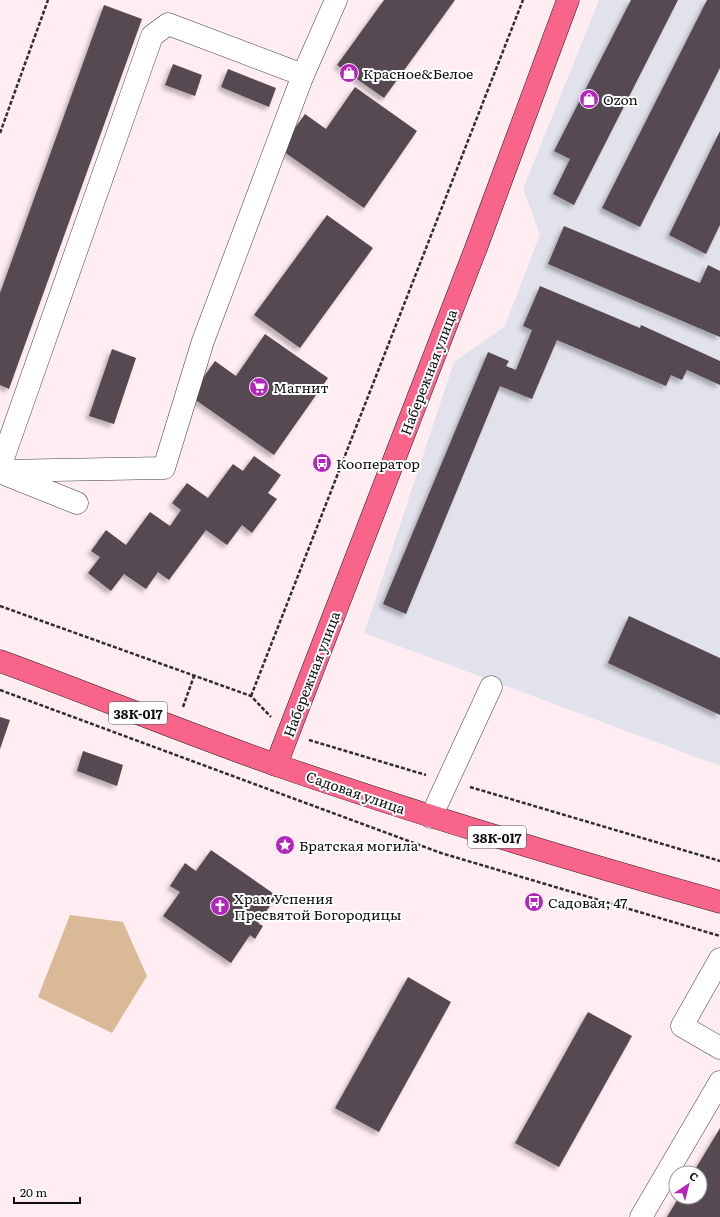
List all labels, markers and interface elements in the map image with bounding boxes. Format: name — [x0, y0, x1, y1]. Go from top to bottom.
shop icon: Красное&Белое — [338, 62, 360, 84]
place label: Красное&Белое — [363, 63, 473, 83]
shop icon: Ozon — [578, 88, 600, 110]
place label: Ozon — [603, 89, 638, 109]
street label: Набережная улица — [395, 306, 461, 438]
supermarket icon: Магнит — [248, 376, 270, 398]
place label: Магнит — [273, 377, 329, 397]
bus stop icon: Кооператор — [311, 452, 333, 474]
place label: Кооператор — [336, 453, 420, 473]
street label: Набережная улица — [278, 608, 344, 740]
road number: 38К-017 — [109, 702, 167, 724]
street label: Садовая улица — [304, 766, 409, 818]
road number: 38К-017 — [468, 826, 526, 848]
place icon: Братская могила — [274, 834, 296, 856]
place label: Братская могила — [299, 835, 419, 855]
place label: Храм Успения Пресвятой Богородицы — [234, 888, 402, 924]
bus stop icon: Садовая, 47 — [523, 891, 545, 913]
place label: Садовая, 47 — [548, 892, 627, 912]
church icon: Храм Успения Пресвятой Богородицы — [209, 895, 231, 917]
north arrow — [668, 1165, 708, 1205]
text: С — [687, 1167, 702, 1185]
scale bar — [14, 1179, 80, 1205]
text: 20 m — [20, 1183, 47, 1201]

